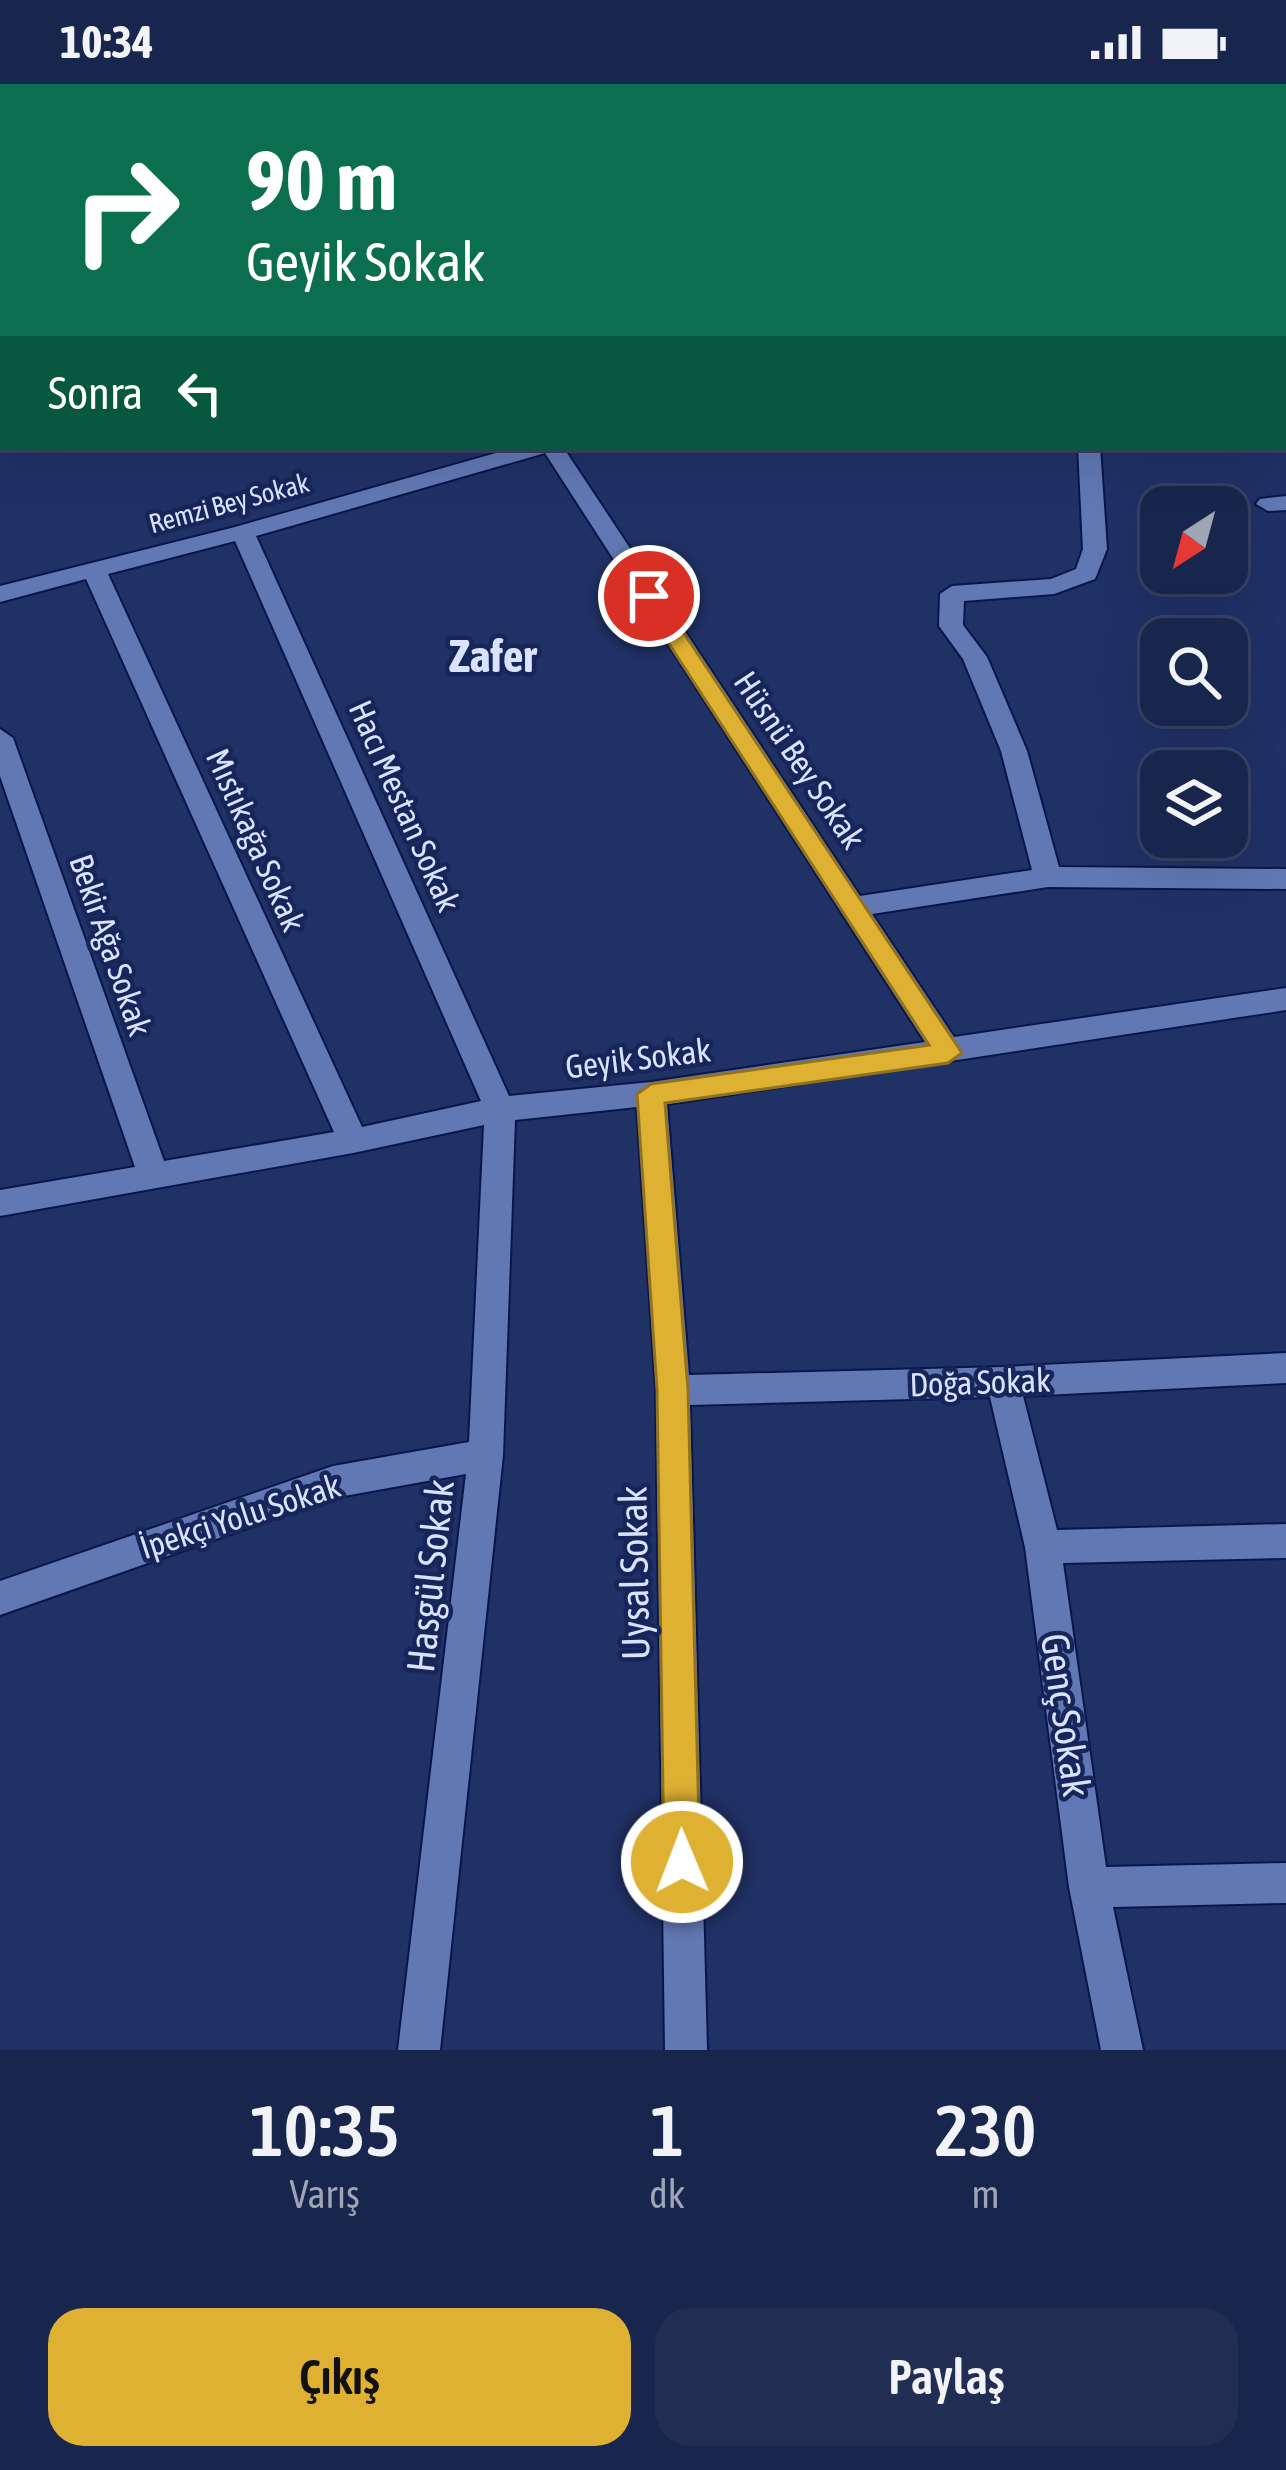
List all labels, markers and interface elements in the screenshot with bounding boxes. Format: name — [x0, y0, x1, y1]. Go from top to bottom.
text: 10:34 — [60, 16, 154, 68]
icon: right — [48, 132, 204, 288]
text: 90 m — [246, 132, 397, 228]
text: Geyik Sokak — [246, 231, 485, 292]
icon: left — [167, 360, 233, 426]
text: Sonra — [48, 367, 143, 419]
street label: Remzi Bey Sokak — [145, 467, 313, 539]
north arrow — [1140, 486, 1248, 594]
map controls — [1140, 486, 1248, 858]
pin — [598, 545, 700, 647]
icon: arrive — [616, 563, 682, 629]
button: search — [1140, 618, 1248, 726]
district label: Zafer — [449, 630, 538, 682]
street label: Hüsnü Bey Sokak — [727, 664, 873, 856]
street label: Hacı Mestan Sokak — [342, 695, 468, 917]
street label: Mıstıkağa Sokak — [199, 743, 313, 937]
button: layers — [1140, 750, 1248, 858]
street label: Bekir Ağa Sokak — [62, 849, 160, 1041]
street label: Geyik Sokak — [563, 1030, 713, 1086]
street label: Doğa Sokak — [909, 1361, 1051, 1403]
street label: İpekçi Yolu Sokak — [135, 1466, 345, 1566]
street label: Hasgül Sokak — [398, 1478, 462, 1674]
street label: Uysal Sokak — [610, 1486, 658, 1660]
street label: Genç Sokak — [1033, 1631, 1099, 1799]
position arrow — [619, 1799, 745, 1925]
text: 10:35 — [250, 2089, 399, 2171]
text: 1 — [650, 2089, 684, 2171]
text: 230 — [935, 2089, 1036, 2171]
text: Varış — [289, 2172, 360, 2216]
text: dk — [649, 2172, 685, 2216]
text: m — [971, 2172, 999, 2216]
button: Çıkış — [48, 2308, 631, 2446]
button: Paylaş — [655, 2308, 1238, 2446]

